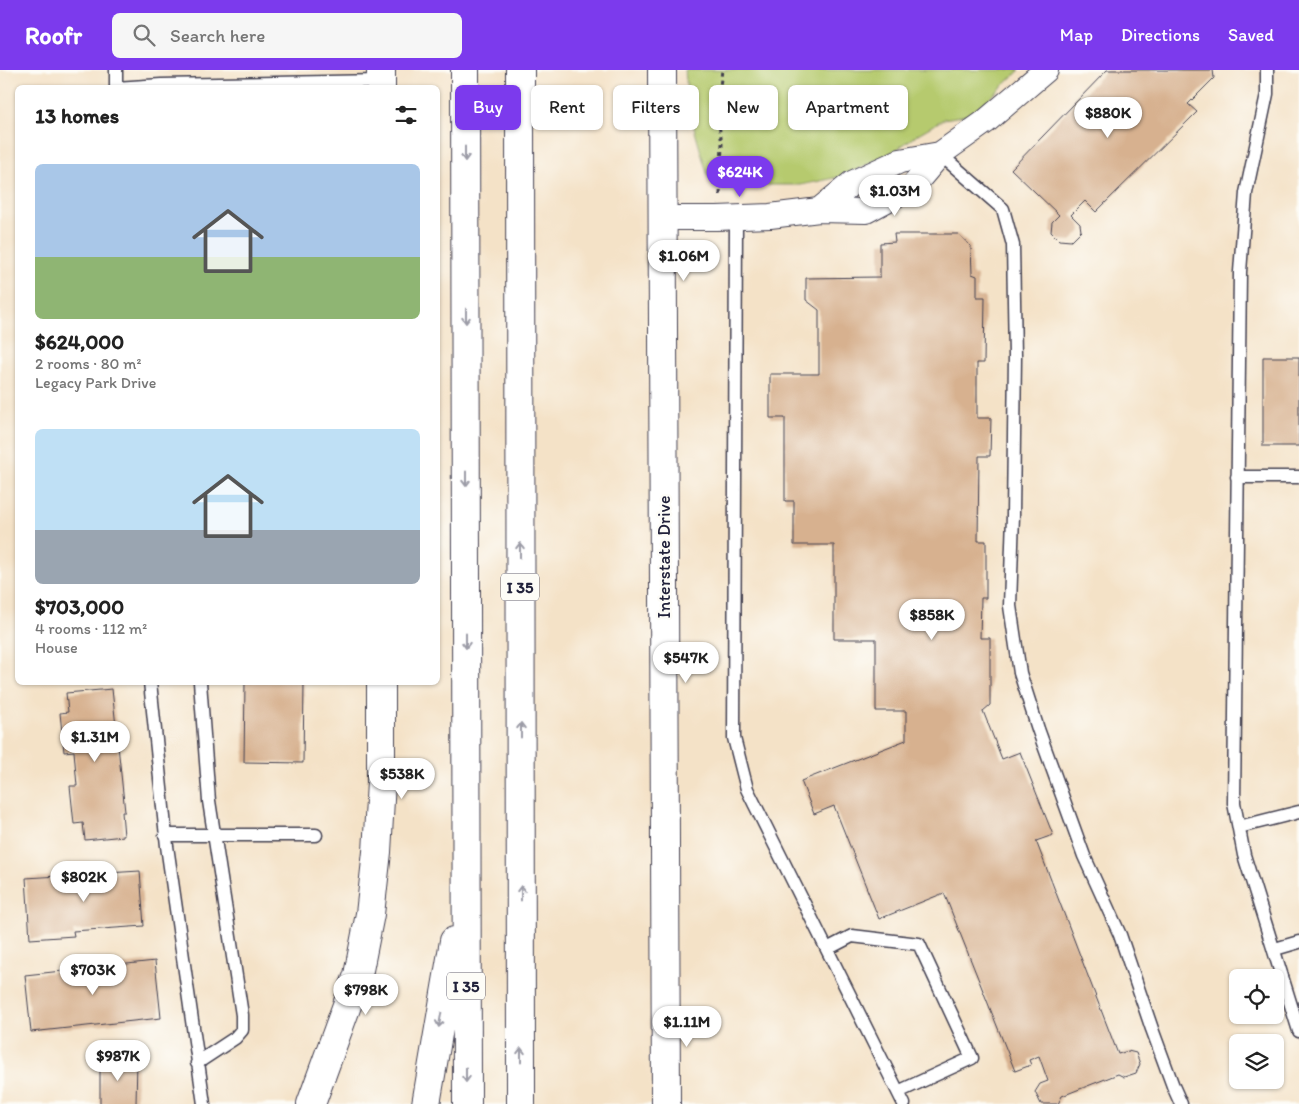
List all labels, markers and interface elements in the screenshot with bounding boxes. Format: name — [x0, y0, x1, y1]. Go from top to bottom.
search box — [112, 13, 462, 58]
text: Roofr — [25, 21, 82, 50]
icon: search — [130, 21, 158, 49]
text: Search here — [170, 24, 265, 47]
text: Map — [1060, 24, 1093, 46]
text: Directions — [1121, 24, 1200, 46]
text: Saved — [1228, 24, 1274, 46]
chip: Buy — [455, 85, 521, 130]
chip: Rent — [531, 85, 603, 130]
chip: Filters — [613, 85, 699, 130]
chip: New — [709, 85, 778, 130]
chip: Apartment — [788, 85, 908, 130]
pin: $880K — [1073, 97, 1143, 139]
icon: filters — [392, 101, 420, 129]
text: 13 homes — [35, 103, 119, 128]
text: $880K — [1085, 103, 1131, 122]
one-way arrow — [460, 145, 470, 161]
pin: $624K — [705, 156, 775, 198]
text: $624K — [718, 162, 762, 181]
pin: $1.03M — [854, 174, 936, 217]
text: $1.03M — [870, 181, 920, 200]
icon: home — [183, 196, 273, 286]
pin: $1.06M — [643, 240, 725, 282]
text: $1.06M — [659, 246, 709, 265]
one-way arrow — [461, 308, 471, 324]
text: $624,000 — [35, 329, 124, 354]
text: 2 rooms · 80 m² — [35, 354, 141, 373]
text: Legacy Park Drive — [35, 373, 156, 392]
icon: home — [183, 461, 273, 551]
one-way arrow — [461, 470, 471, 486]
street label: Interstate Drive — [653, 496, 675, 619]
one-way arrow — [515, 543, 525, 559]
road number: I 35 — [501, 574, 539, 600]
text: $703,000 — [35, 594, 124, 619]
pin: $858K — [897, 598, 967, 641]
text: $858K — [910, 605, 954, 624]
text: 4 rooms · 112 m² — [35, 619, 147, 638]
one-way arrow — [461, 632, 471, 649]
text: House — [35, 638, 78, 657]
pin: $547K — [651, 642, 721, 684]
text: $547K — [664, 648, 708, 667]
pin: $1.31M — [54, 720, 136, 763]
one-way arrow — [516, 723, 526, 739]
text: $1.31M — [71, 727, 119, 746]
pin: $538K — [367, 758, 437, 800]
text: $538K — [380, 764, 424, 783]
pin: $802K — [49, 860, 119, 903]
text: $802K — [61, 867, 107, 886]
one-way arrow — [516, 885, 526, 902]
pin: $703K — [58, 954, 128, 996]
text: $703K — [71, 960, 115, 979]
map controls — [1229, 969, 1284, 1089]
button: locate — [1229, 969, 1284, 1024]
road number: I 35 — [447, 972, 485, 999]
pin: $798K — [331, 974, 401, 1016]
text: $798K — [344, 980, 388, 999]
pin: $1.11M — [646, 1006, 728, 1048]
one-way arrow — [435, 1012, 445, 1028]
text: $1.11M — [664, 1012, 710, 1031]
button: layers — [1229, 1034, 1284, 1089]
pin: $987K — [83, 1040, 153, 1082]
text: $987K — [96, 1046, 140, 1065]
one-way arrow — [516, 1048, 526, 1064]
one-way arrow — [462, 1066, 471, 1082]

